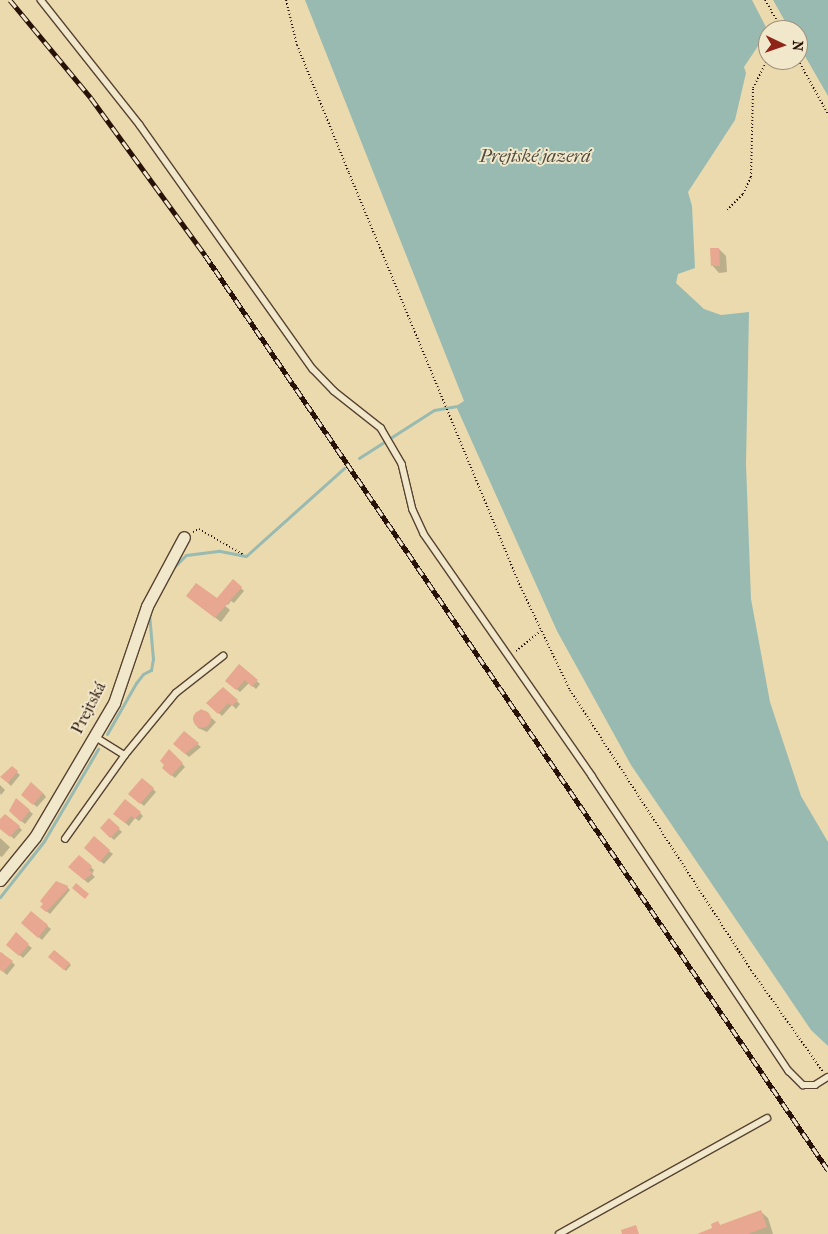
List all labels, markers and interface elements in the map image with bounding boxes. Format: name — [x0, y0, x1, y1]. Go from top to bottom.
north arrow — [758, 20, 808, 70]
text: N — [789, 40, 806, 52]
water label: Prejtské jazerá — [479, 146, 591, 168]
street label: Prejtská — [68, 679, 110, 737]

